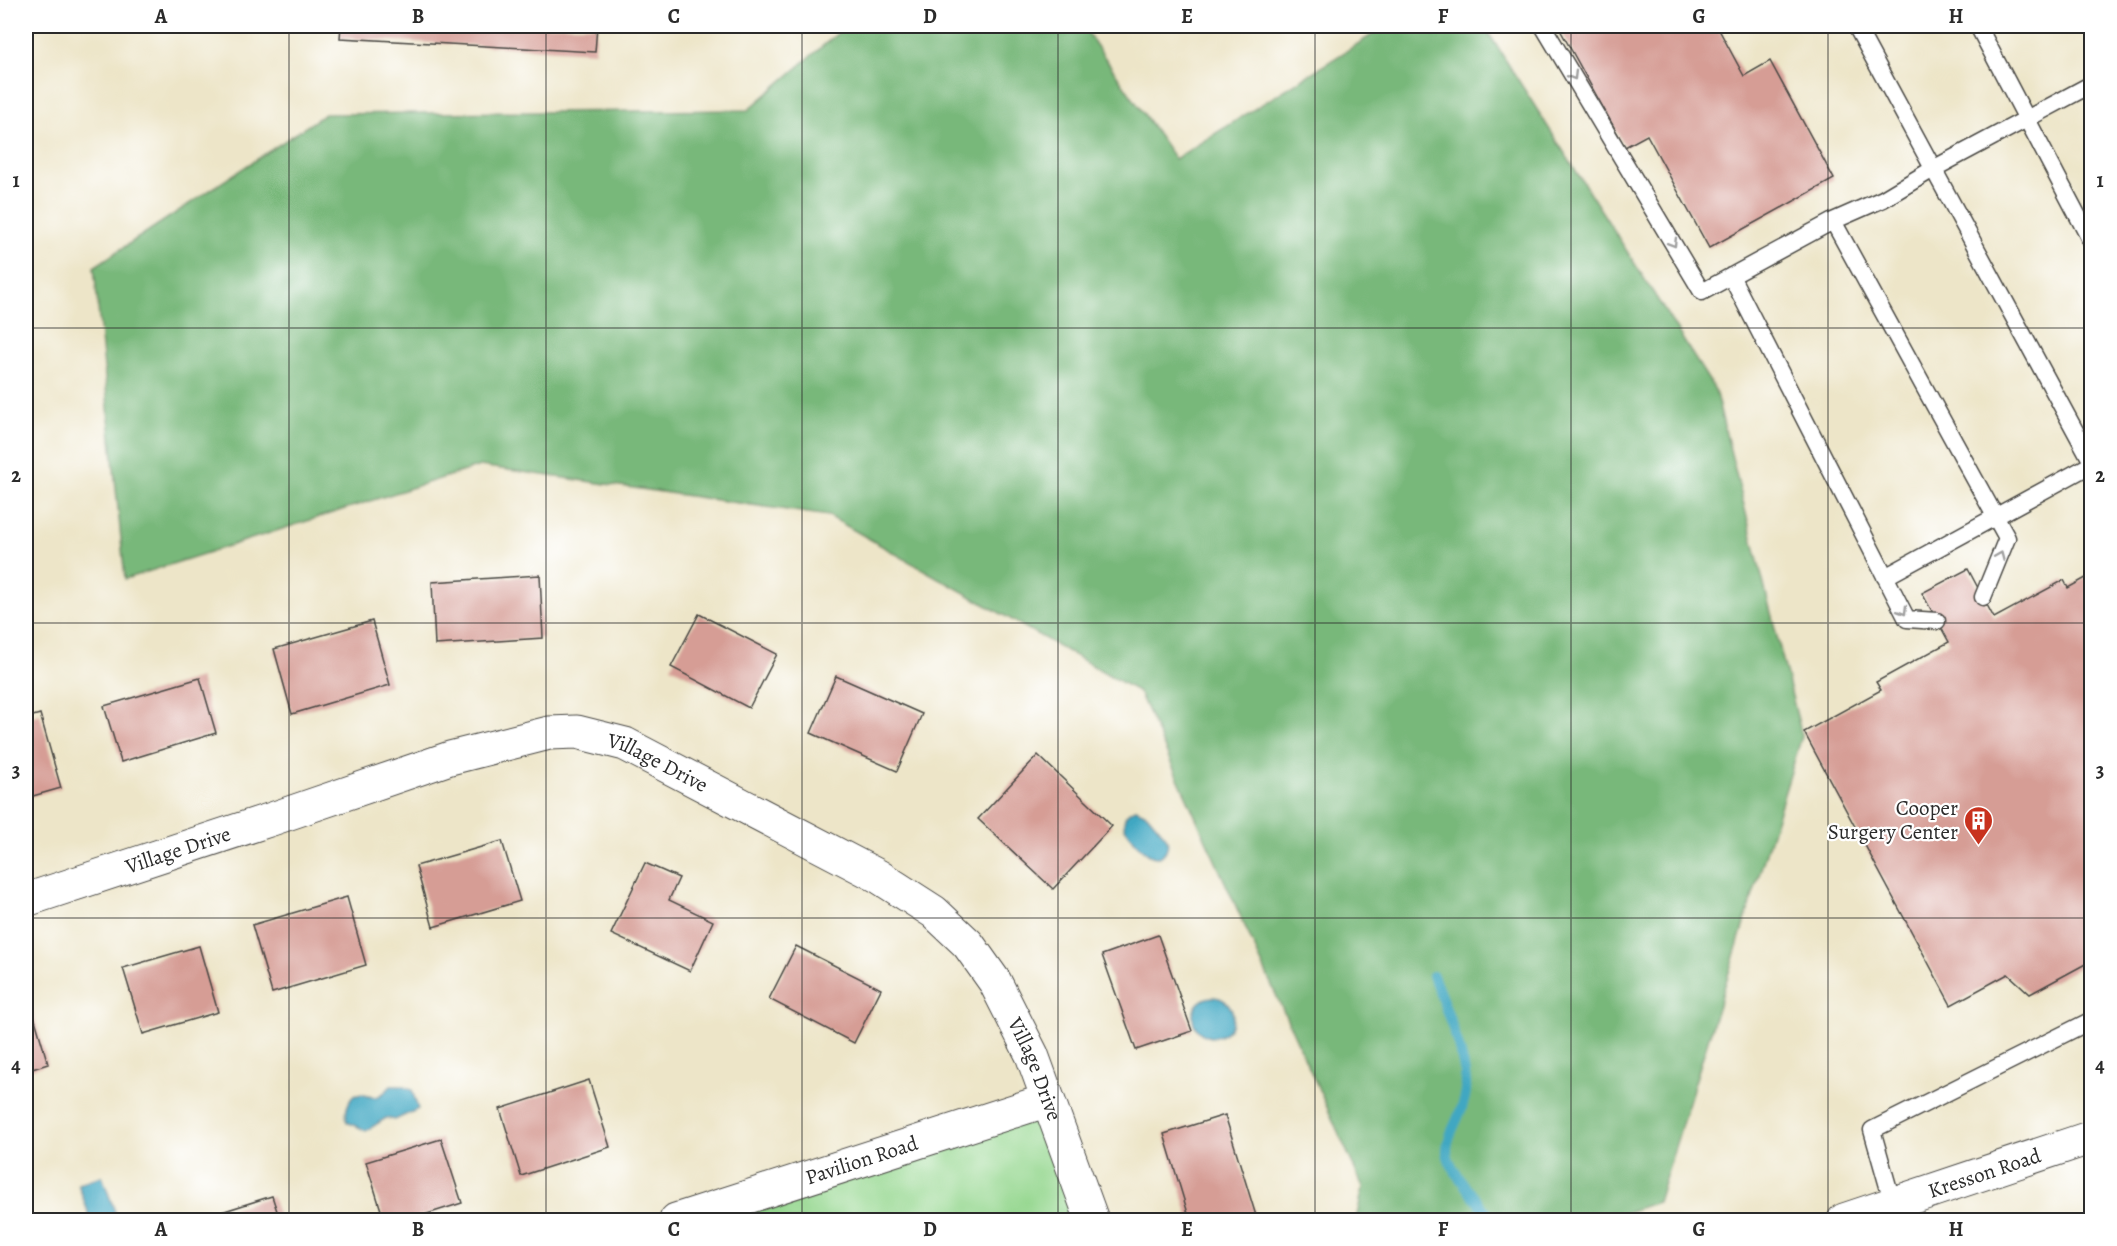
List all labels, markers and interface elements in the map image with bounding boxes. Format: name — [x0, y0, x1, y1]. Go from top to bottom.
text: A — [154, 3, 168, 30]
text: B — [412, 3, 424, 30]
text: C — [668, 3, 680, 30]
text: D — [923, 3, 937, 30]
text: E — [1181, 3, 1193, 30]
text: F — [1438, 3, 1449, 30]
text: G — [1692, 3, 1706, 30]
text: H — [1949, 3, 1964, 30]
one-way arrow — [1566, 70, 1578, 80]
text: 1 — [12, 167, 20, 194]
text: 1 — [2096, 167, 2104, 194]
one-way arrow — [1665, 237, 1677, 247]
text: 2 — [11, 462, 21, 489]
text: 2 — [2095, 462, 2105, 489]
one-way arrow — [1993, 551, 2005, 562]
one-way arrow — [1896, 604, 1907, 615]
street label: Village Drive — [604, 726, 713, 799]
text: 3 — [12, 757, 20, 784]
text: 3 — [2096, 757, 2104, 784]
place label: Cooper Surgery Center — [1828, 794, 1958, 846]
building icon: Cooper Surgery Center — [1963, 804, 1995, 846]
street label: Village Drive — [121, 820, 234, 881]
street label: Village Drive — [1001, 1012, 1069, 1124]
text: 4 — [11, 1052, 21, 1079]
text: 4 — [2095, 1052, 2105, 1079]
street label: Pavilion Road — [802, 1129, 922, 1191]
street label: Kresson Road — [1924, 1141, 2045, 1205]
text: A — [154, 1216, 168, 1243]
text: B — [412, 1216, 424, 1243]
text: C — [668, 1216, 680, 1243]
text: D — [923, 1216, 937, 1243]
text: E — [1181, 1216, 1193, 1243]
text: F — [1438, 1216, 1449, 1243]
text: G — [1692, 1216, 1706, 1243]
text: H — [1949, 1216, 1964, 1243]

